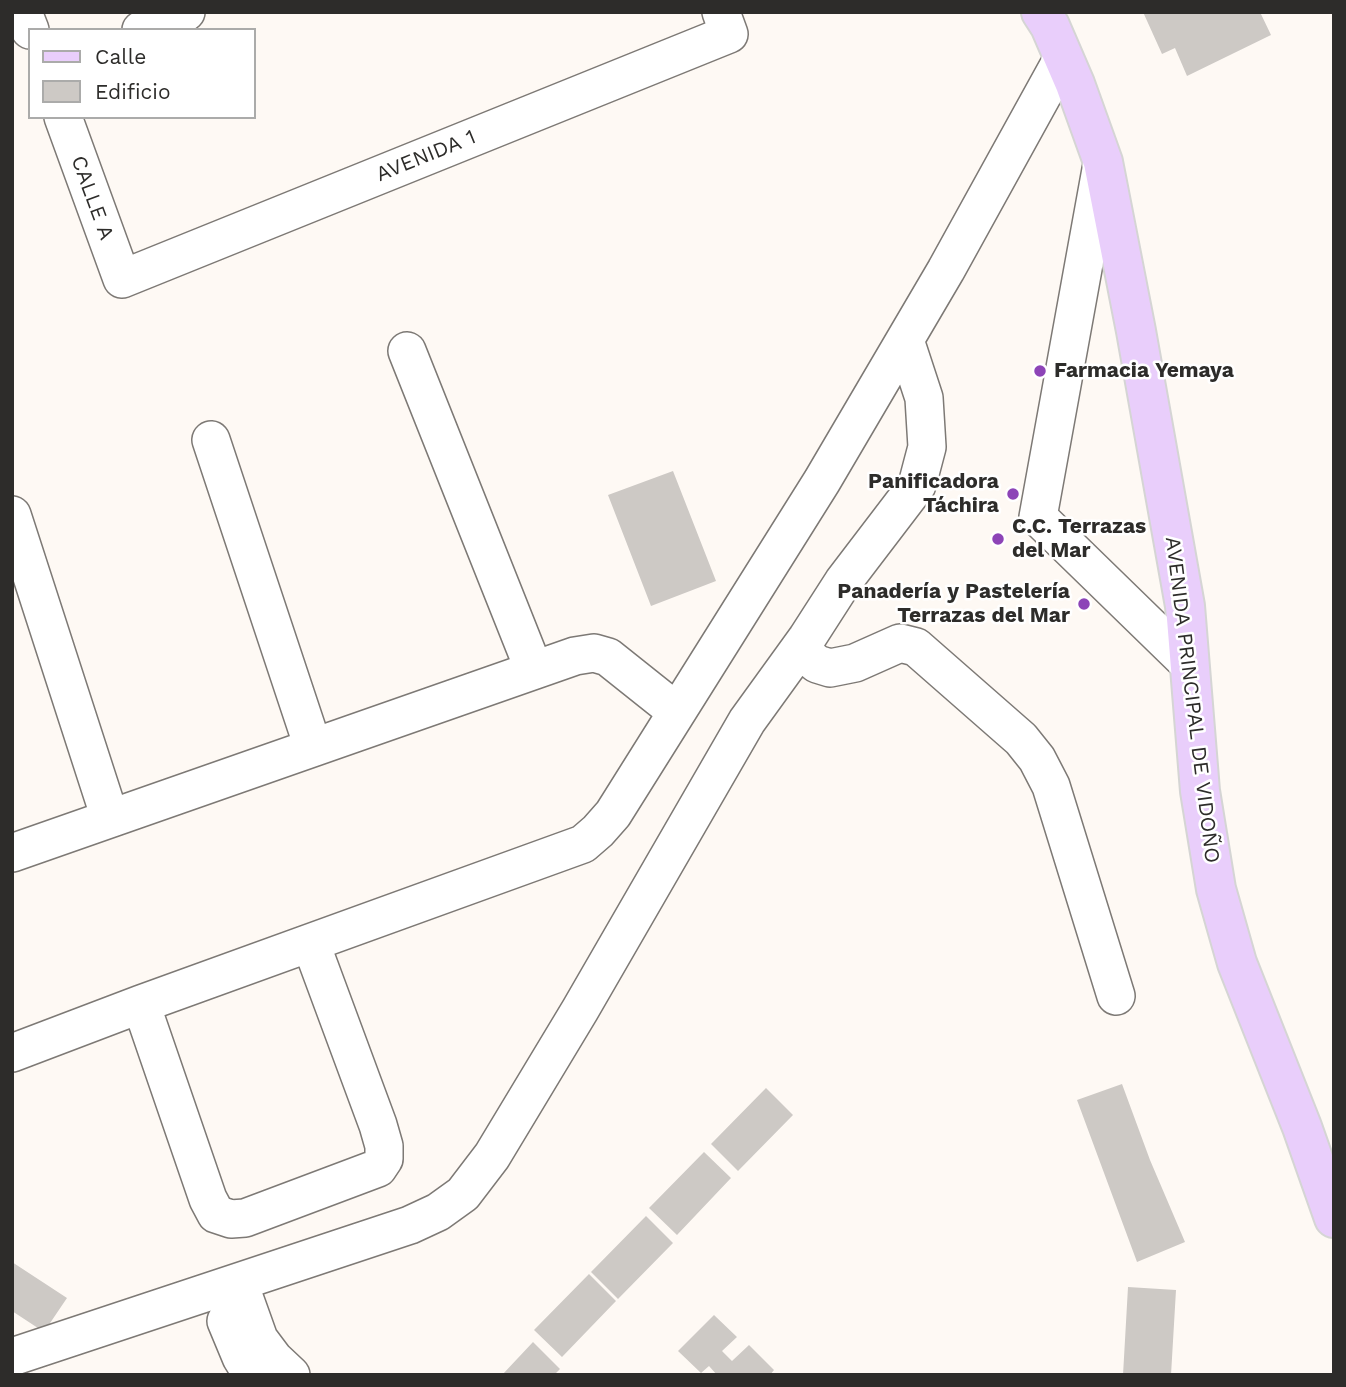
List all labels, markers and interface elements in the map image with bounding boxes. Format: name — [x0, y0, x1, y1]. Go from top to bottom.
legend — [28, 28, 256, 119]
text: Calle — [95, 44, 146, 69]
text: Edificio — [95, 79, 171, 104]
street label: AVENIDA 1 — [373, 125, 479, 187]
street label: CALLE A — [65, 152, 119, 244]
place label: Farmacia Yemaya — [1054, 358, 1234, 384]
marker: Farmacia Yemaya — [1032, 363, 1048, 379]
place label: Panificadora Táchira — [868, 469, 999, 519]
marker: Panificadora Táchira — [1005, 486, 1021, 502]
place label: C.C. Terrazas del Mar — [1012, 514, 1146, 564]
marker: C.C. Terrazas del Mar — [990, 531, 1006, 547]
street label: AVENIDA PRINCIPAL DE VIDOÑO — [1159, 535, 1225, 865]
place label: Panadería y Pastelería Terrazas del Mar — [837, 579, 1070, 629]
marker: Panadería y Pastelería Terrazas del Mar — [1076, 596, 1092, 612]

